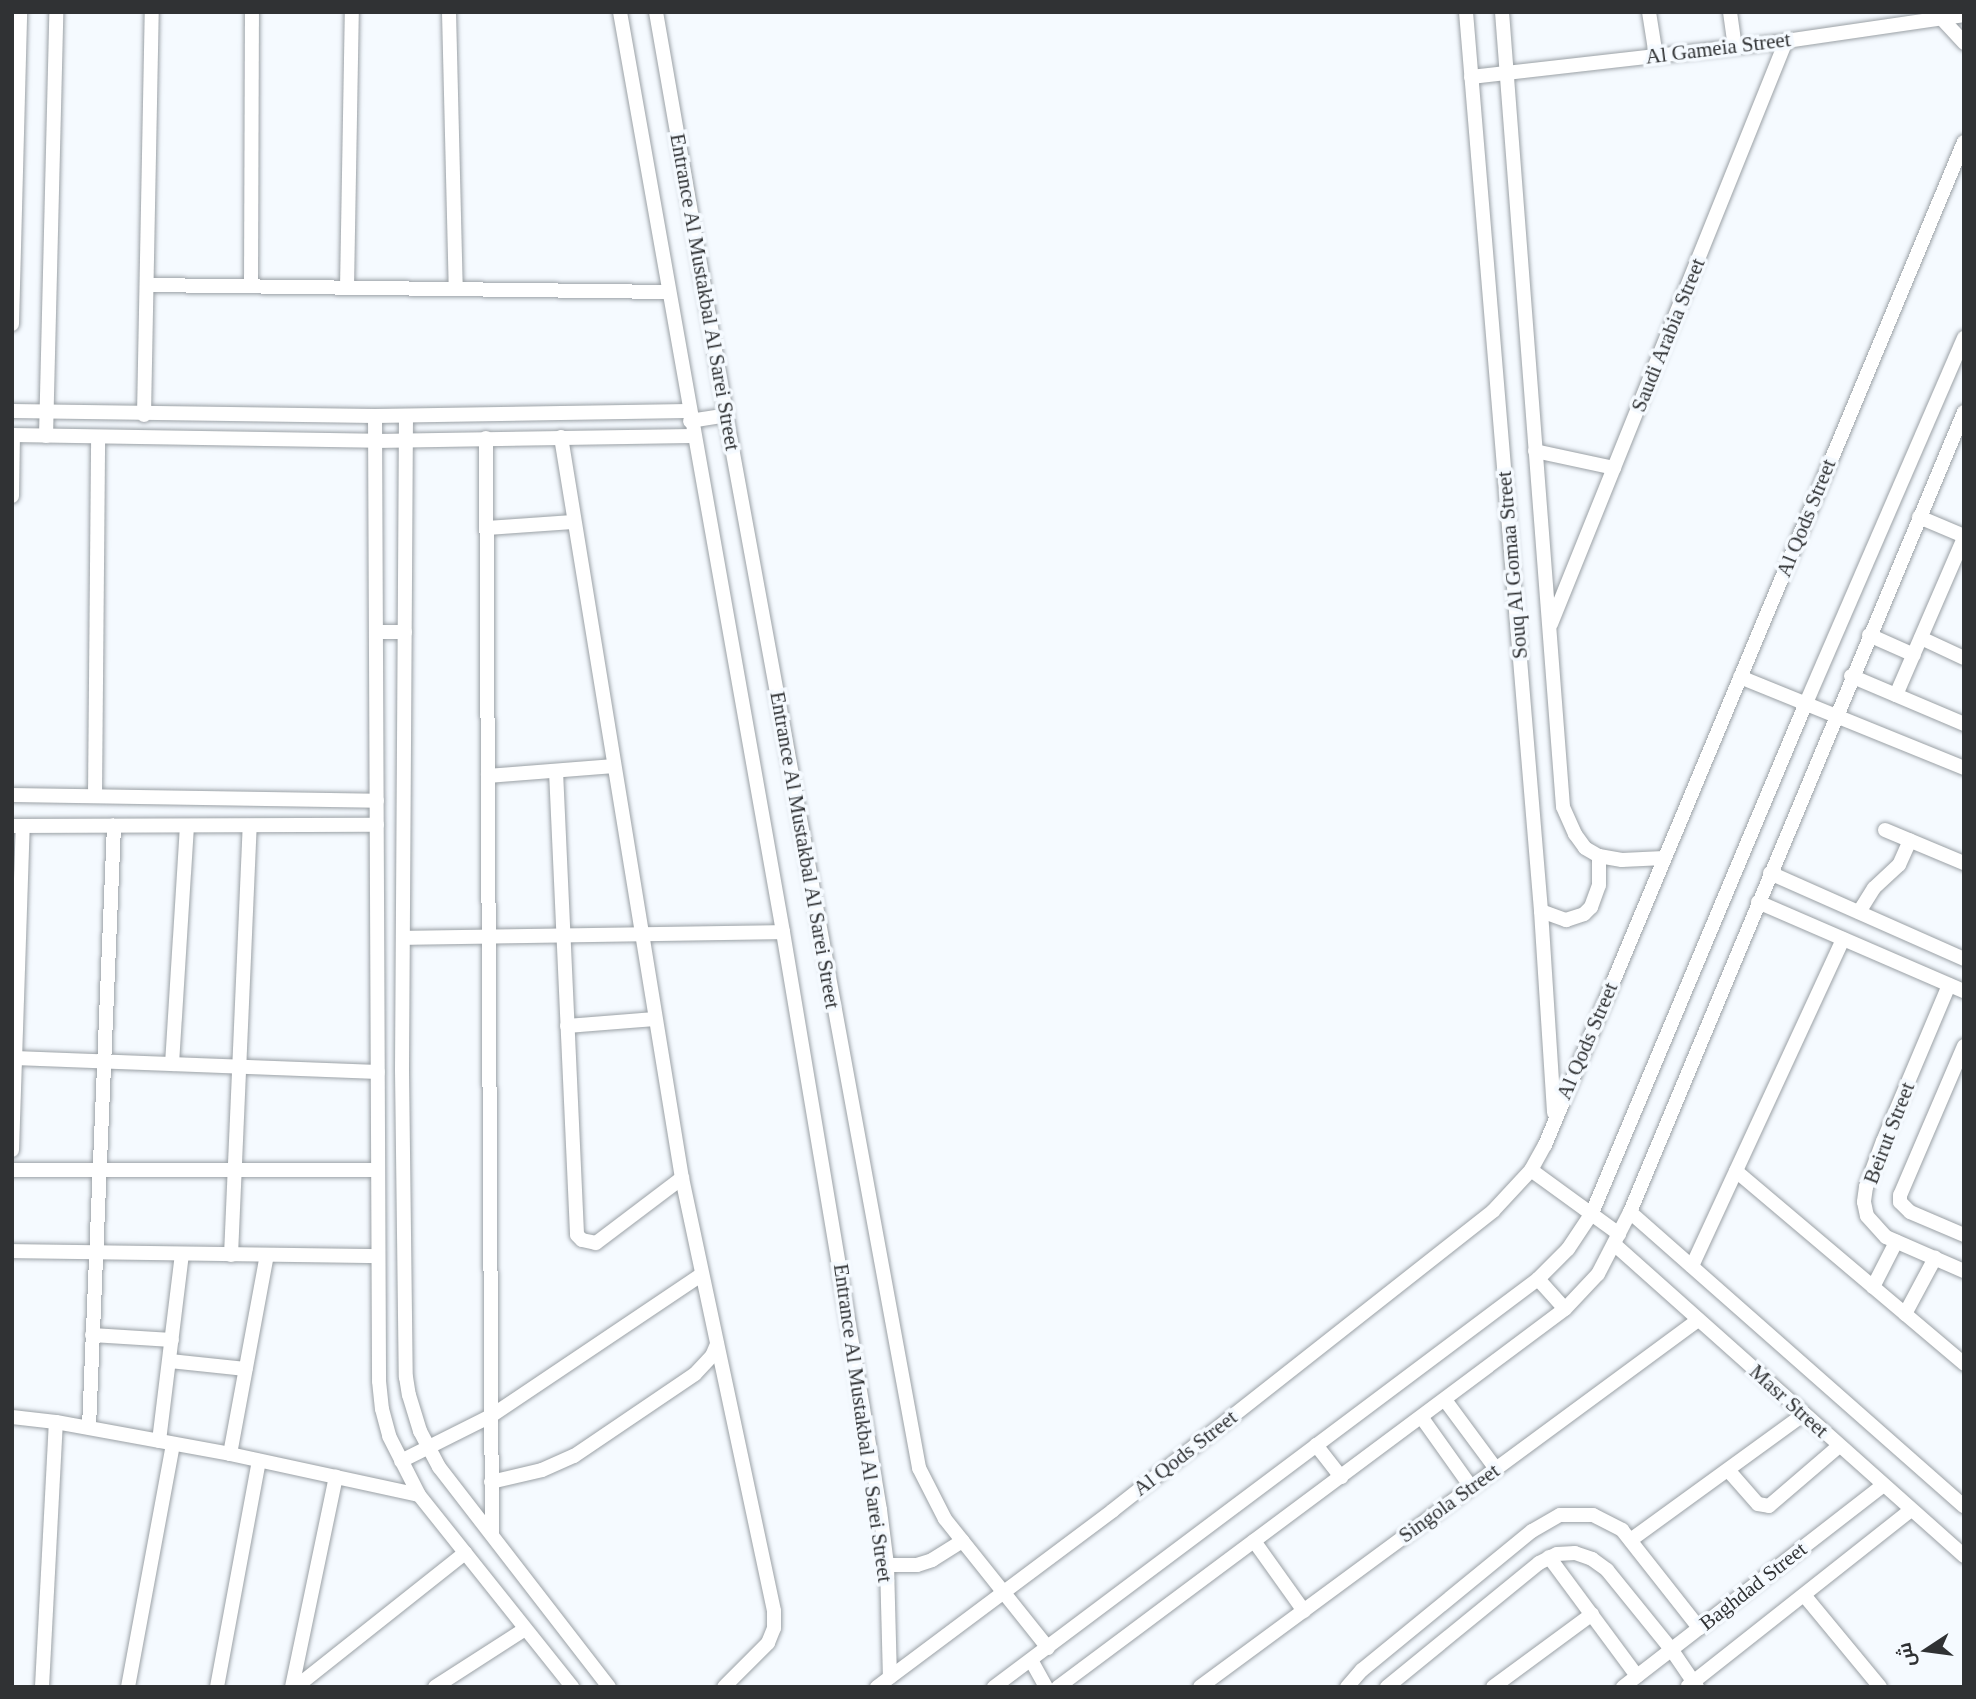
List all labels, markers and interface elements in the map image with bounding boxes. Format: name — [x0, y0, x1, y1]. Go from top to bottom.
street label: Al Gameia Street — [1644, 27, 1792, 69]
street label: Entrance Al Mustakbal Al Sarei Street — [664, 130, 746, 454]
street label: Saudi Arabia Street — [1626, 254, 1710, 416]
street label: Al Qods Street — [1771, 455, 1841, 581]
street label: Souq Al Gomaa Street — [1491, 469, 1533, 661]
street label: Entrance Al Mustakbal Al Sarei Street — [764, 688, 846, 1012]
street label: Al Qods Street — [1551, 979, 1623, 1103]
street label: Beirut Street — [1858, 1079, 1920, 1187]
street label: Entrance Al Mustakbal Al Sarei Street — [828, 1261, 898, 1585]
street label: Masr Street — [1744, 1359, 1834, 1443]
street label: Al Qods Street — [1128, 1405, 1242, 1501]
street label: Singola Street — [1394, 1458, 1504, 1548]
street label: Baghdad Street — [1694, 1536, 1812, 1636]
north arrow — [1892, 1615, 1962, 1685]
text: ش — [1893, 1641, 1919, 1669]

